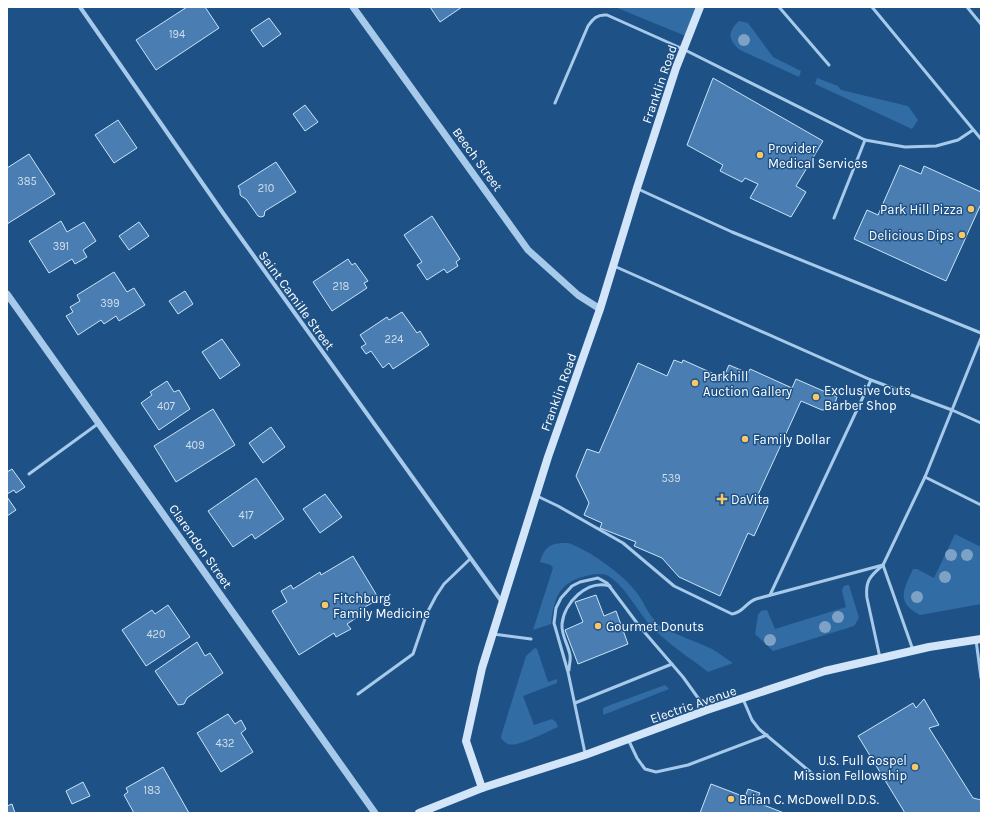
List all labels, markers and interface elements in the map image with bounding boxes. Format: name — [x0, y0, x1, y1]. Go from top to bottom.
house number: 194 — [169, 28, 185, 41]
street label: Franklin Road — [639, 43, 680, 125]
street label: Beech Street — [450, 125, 506, 194]
place label: Provider Medical Services — [768, 141, 868, 171]
marker: Provider Medical Services — [755, 150, 765, 160]
house number: 385 — [17, 175, 37, 188]
house number: 210 — [258, 182, 274, 195]
place label: Park Hill Pizza — [880, 202, 963, 217]
marker: Park Hill Pizza — [966, 204, 976, 214]
place label: Delicious Dips — [869, 228, 954, 243]
marker: Delicious Dips — [957, 230, 967, 240]
house number: 391 — [53, 240, 69, 253]
street label: Saint Camille Street — [256, 248, 338, 353]
house number: 218 — [333, 280, 350, 293]
house number: 399 — [100, 297, 120, 310]
house number: 224 — [385, 333, 403, 346]
street label: Franklin Road — [537, 351, 580, 433]
place label: Parkhill Auction Gallery — [703, 369, 792, 399]
marker: Parkhill Auction Gallery — [690, 378, 700, 388]
place label: Exclusive Cuts Barber Shop — [824, 383, 911, 413]
marker: Exclusive Cuts Barber Shop — [811, 392, 821, 402]
house number: 407 — [157, 400, 175, 413]
place label: Family Dollar — [753, 432, 831, 447]
marker: Family Dollar — [740, 434, 750, 444]
house number: 409 — [185, 439, 205, 452]
house number: 539 — [661, 472, 681, 485]
place label: DaVita — [731, 492, 770, 507]
marker: DaVita — [716, 493, 728, 505]
street label: Clarendon Street — [166, 501, 235, 591]
house number: 417 — [239, 509, 253, 522]
place label: Fitchburg Family Medicine — [333, 591, 430, 621]
marker: Fitchburg Family Medicine — [320, 600, 330, 610]
place label: Gourmet Donuts — [606, 619, 704, 634]
marker: Gourmet Donuts — [593, 621, 603, 631]
house number: 420 — [146, 628, 166, 641]
street label: Electric Avenue — [648, 683, 739, 726]
house number: 432 — [215, 737, 235, 750]
place label: U.S. Full Gospel Mission Fellowship — [793, 753, 907, 783]
marker: U.S. Full Gospel Mission Fellowship — [910, 762, 920, 772]
house number: 183 — [144, 784, 160, 797]
place label: Brian C. McDowell D.D.S. — [739, 792, 879, 807]
marker: Brian C. McDowell D.D.S. — [726, 794, 736, 804]

